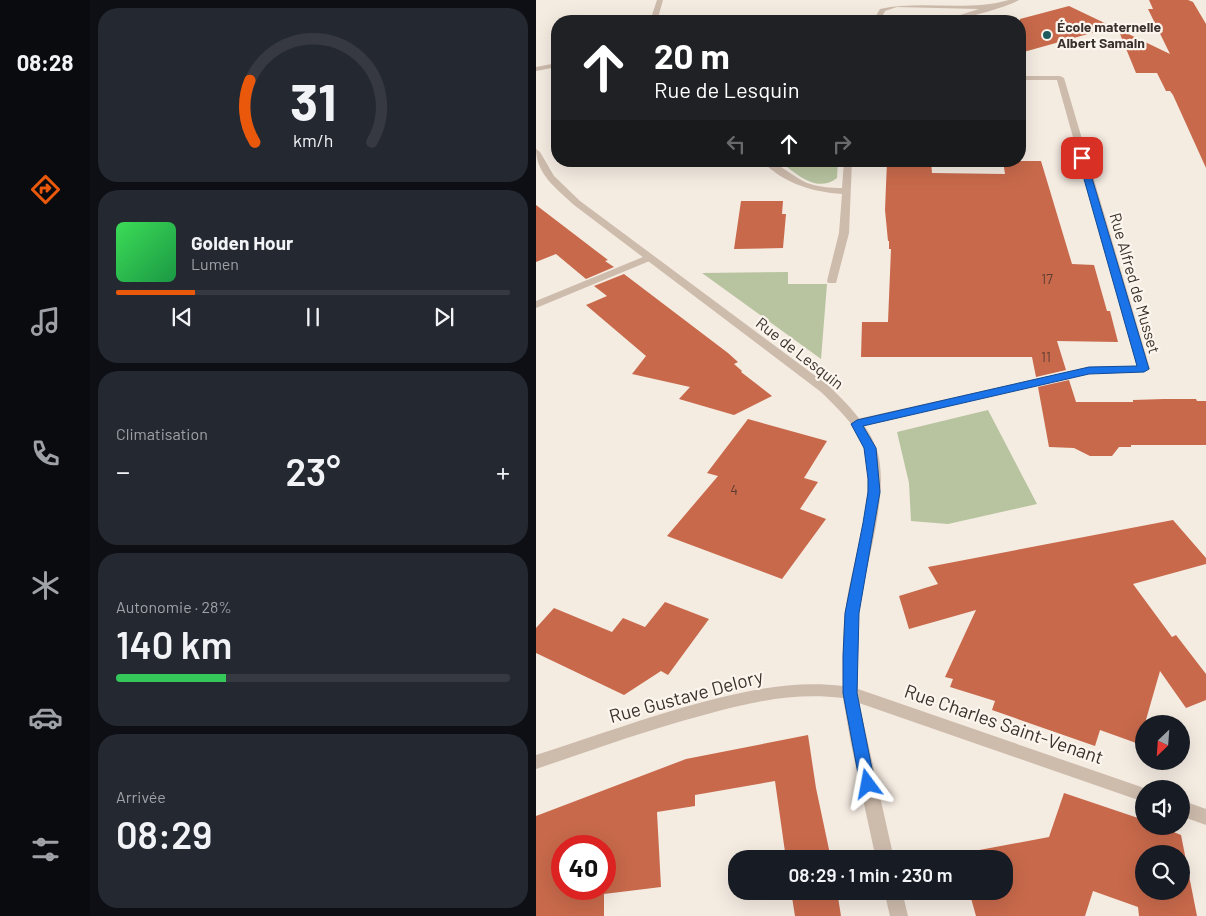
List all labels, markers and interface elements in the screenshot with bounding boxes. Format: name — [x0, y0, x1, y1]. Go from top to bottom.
place label: École maternelle Albert Samain — [1057, 18, 1162, 51]
marker: École maternelle Albert Samain — [1041, 29, 1053, 41]
text: 20 m — [654, 34, 730, 76]
icon: ahead — [571, 35, 636, 100]
text: 08:28 — [17, 49, 73, 75]
text: 31 — [290, 69, 336, 131]
text: Rue de Lesquin — [654, 76, 800, 102]
text: km/h — [293, 129, 333, 151]
icon: left — [722, 130, 750, 158]
icon: ahead — [775, 130, 803, 158]
icon: right — [828, 130, 856, 158]
pin — [1061, 137, 1103, 179]
icon: arrive — [1068, 144, 1096, 172]
icon: directions — [28, 172, 63, 207]
street label: Rue Alfred de Musset — [1106, 210, 1165, 355]
text: Golden Hour — [191, 231, 293, 254]
text: Lumen — [191, 254, 239, 273]
house number: 17 — [1041, 270, 1053, 287]
icon: previous — [168, 303, 196, 331]
icon: pause — [299, 303, 327, 331]
icon: next — [430, 303, 458, 331]
icon: music — [28, 304, 63, 339]
street label: Rue de Lesquin — [753, 313, 848, 393]
house number: 11 — [1041, 348, 1051, 365]
text: Climatisation — [116, 424, 208, 443]
icon: phone — [28, 436, 63, 471]
text: 23° — [285, 448, 341, 494]
text: − — [116, 454, 130, 488]
text: + — [496, 454, 510, 488]
house number: 4 — [730, 481, 738, 498]
icon: climate — [28, 568, 63, 603]
text: Autonomie · 28% — [116, 597, 232, 616]
text: 140 km — [116, 621, 232, 667]
street label: Rue Gustave Delory — [606, 664, 766, 727]
street label: Rue Charles Saint-Venant — [902, 679, 1107, 768]
icon: car — [28, 700, 63, 735]
north arrow — [1135, 715, 1190, 770]
map controls — [1135, 715, 1190, 900]
position arrow — [841, 757, 893, 809]
button: sound — [1135, 780, 1190, 835]
text: Arrivée — [116, 787, 166, 806]
text: 08:29 — [116, 811, 212, 857]
icon: filters — [28, 832, 63, 867]
speed limit sign: 40 — [551, 835, 616, 900]
button: search — [1135, 845, 1190, 900]
text: 08:29 · 1 min · 230 m — [788, 863, 953, 886]

